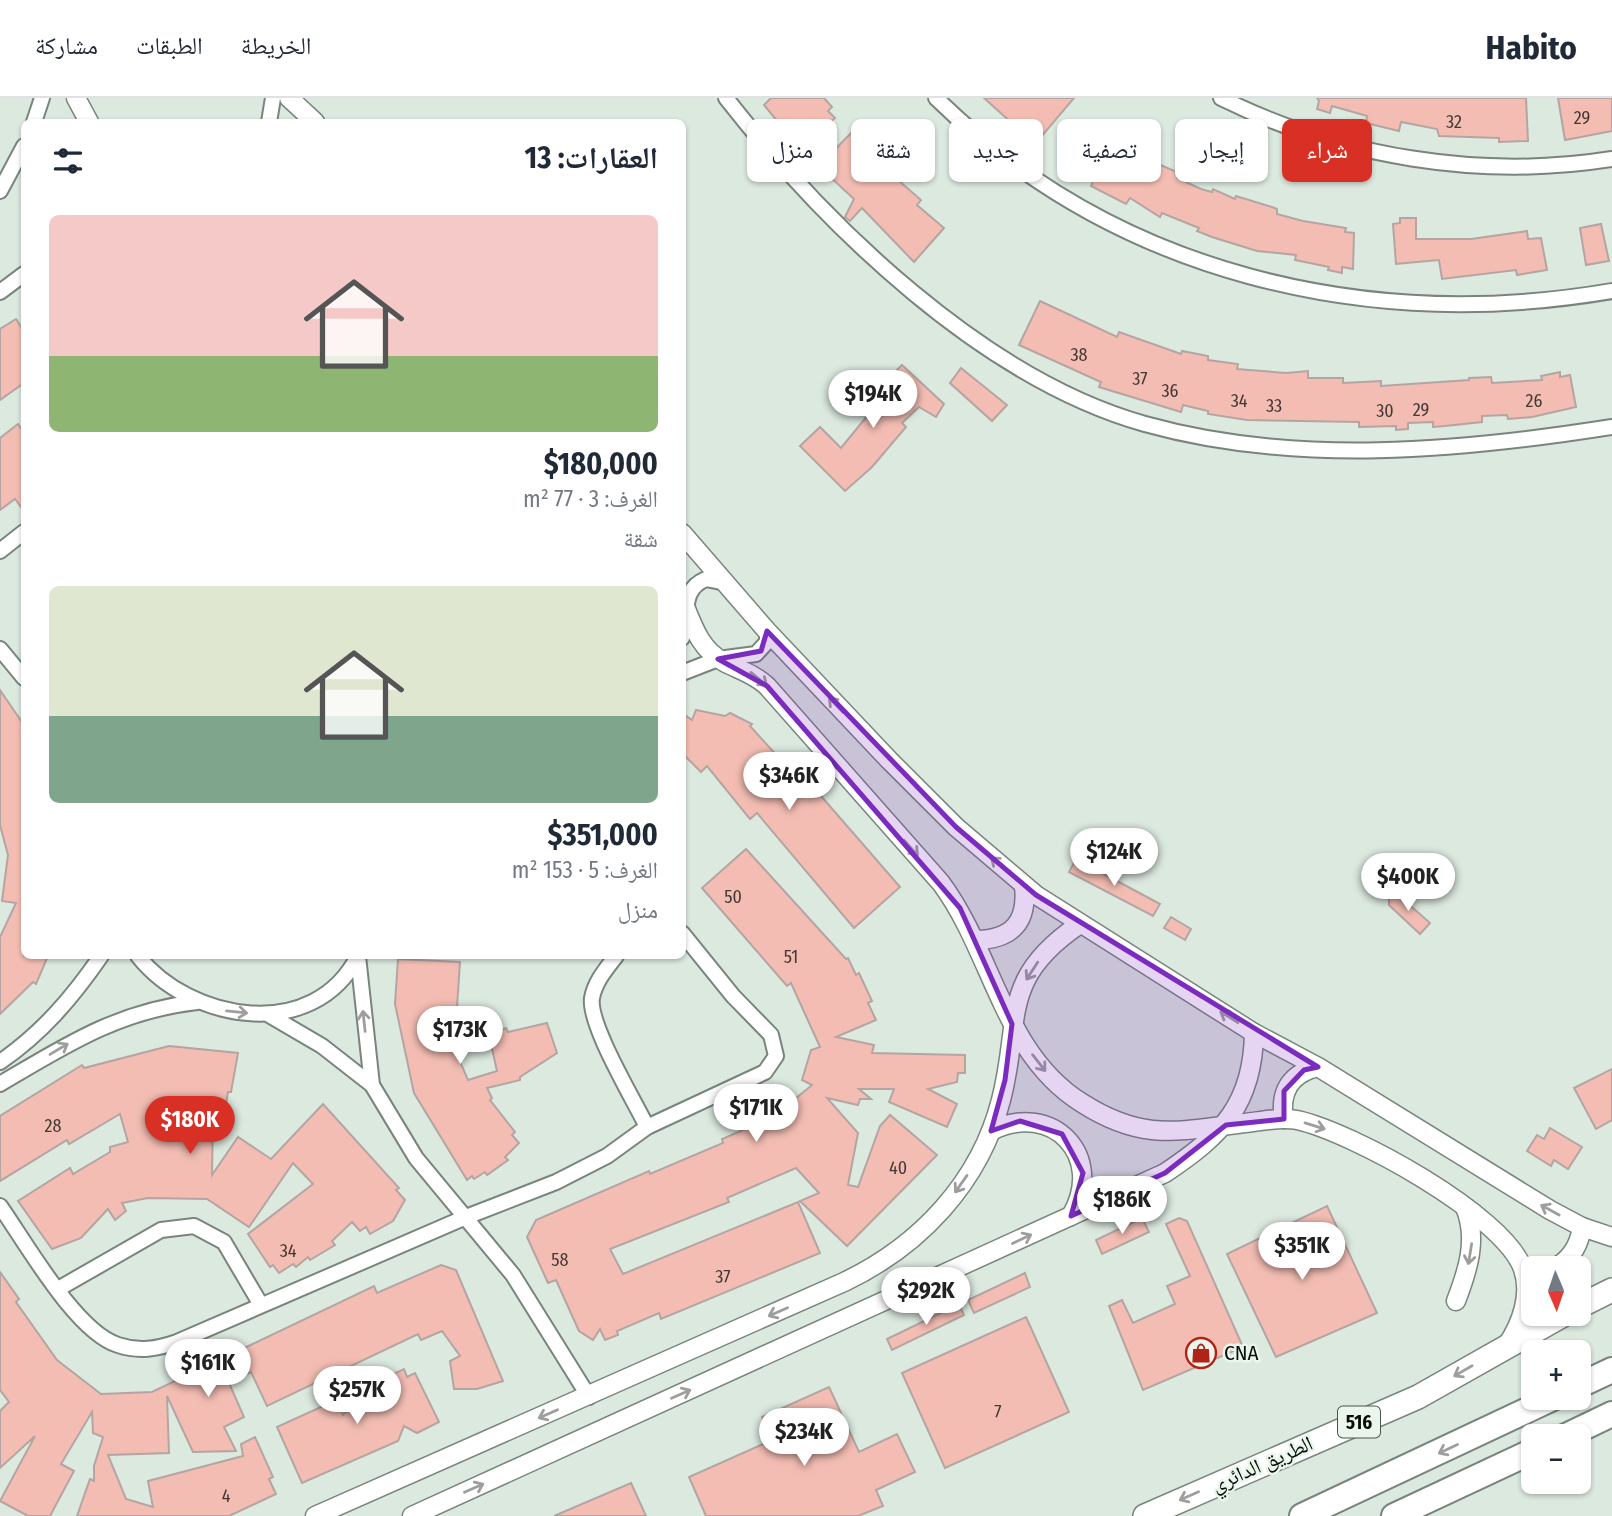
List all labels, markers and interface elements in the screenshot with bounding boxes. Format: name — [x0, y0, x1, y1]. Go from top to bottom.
text: Habito — [1486, 28, 1577, 68]
text: مشاركة — [35, 32, 98, 60]
text: الطبقات — [136, 32, 203, 60]
text: الخريطة — [241, 32, 311, 60]
house number: 29 — [1574, 107, 1590, 129]
house number: 32 — [1446, 111, 1462, 133]
chip: منزل — [747, 119, 837, 182]
chip: شقة — [851, 119, 935, 182]
chip: جديد — [949, 119, 1043, 182]
chip: تصفية — [1057, 119, 1161, 182]
chip: إيجار — [1175, 119, 1268, 182]
chip: شراء — [1282, 119, 1372, 182]
text: العقارات: 13 — [525, 140, 658, 176]
icon: filters — [49, 142, 87, 180]
icon: home — [291, 261, 417, 387]
house number: 38 — [1070, 344, 1088, 366]
house number: 37 — [1132, 368, 1148, 390]
pin: $194K — [824, 370, 922, 430]
text: $194K — [844, 379, 902, 407]
house number: 36 — [1161, 380, 1179, 402]
house number: 34 — [1231, 390, 1248, 412]
house number: 26 — [1526, 390, 1543, 412]
house number: 33 — [1266, 395, 1282, 417]
house number: 29 — [1413, 399, 1429, 421]
house number: 30 — [1376, 400, 1394, 422]
text: $180,000 — [544, 446, 658, 482]
text: الغرف: 3 · 77 m² — [523, 485, 658, 513]
text: شقة — [624, 525, 658, 553]
icon: home — [291, 632, 417, 758]
one-way arrow — [749, 672, 767, 687]
one-way arrow — [828, 697, 845, 714]
pin: $346K — [740, 752, 838, 812]
text: $346K — [759, 761, 819, 789]
text: $351,000 — [548, 817, 658, 853]
pin: $124K — [1065, 828, 1163, 888]
text: $124K — [1086, 837, 1142, 865]
one-way arrow — [903, 839, 919, 857]
pin: $400K — [1359, 854, 1457, 913]
text: الغرف: 5 · 153 m² — [512, 856, 658, 884]
one-way arrow — [990, 856, 1008, 872]
text: $400K — [1377, 862, 1439, 890]
house number: 50 — [724, 886, 742, 908]
text: منزل — [618, 896, 658, 924]
house number: 51 — [784, 946, 798, 968]
one-way arrow — [1024, 961, 1039, 980]
one-way arrow — [225, 1006, 248, 1019]
pin: $173K — [411, 1006, 509, 1066]
one-way arrow — [357, 1010, 370, 1032]
one-way arrow — [1219, 1010, 1239, 1024]
text: $173K — [433, 1015, 487, 1043]
one-way arrow — [48, 1042, 68, 1056]
one-way arrow — [1031, 1053, 1046, 1071]
pin: $171K — [707, 1084, 805, 1144]
text: $171K — [729, 1093, 783, 1121]
pin: $180K — [141, 1096, 239, 1156]
text: $180K — [161, 1105, 219, 1133]
house number: 28 — [45, 1115, 61, 1137]
one-way arrow — [1304, 1120, 1326, 1133]
house number: 40 — [889, 1157, 907, 1179]
one-way arrow — [954, 1174, 968, 1193]
pin: $186K — [1073, 1176, 1171, 1236]
text: $186K — [1093, 1185, 1151, 1213]
one-way arrow — [1540, 1203, 1560, 1217]
pin: $351K — [1253, 1222, 1351, 1282]
one-way arrow — [1011, 1231, 1032, 1245]
text: $351K — [1274, 1231, 1330, 1259]
house number: 34 — [280, 1240, 297, 1262]
one-way arrow — [1463, 1242, 1476, 1265]
house number: 58 — [551, 1249, 569, 1271]
north arrow — [1521, 1256, 1591, 1326]
map controls — [1521, 1256, 1591, 1494]
house number: 37 — [715, 1266, 731, 1288]
pin: $292K — [877, 1268, 975, 1327]
text: $292K — [897, 1276, 955, 1304]
one-way arrow — [768, 1306, 789, 1319]
shop icon: CNA — [1184, 1336, 1218, 1370]
pin: $161K — [159, 1340, 257, 1399]
place label: CNA — [1224, 1340, 1258, 1366]
button: + — [1521, 1340, 1591, 1410]
text: $161K — [181, 1348, 235, 1376]
one-way arrow — [1453, 1364, 1473, 1378]
pin: $257K — [308, 1366, 406, 1426]
text: $257K — [329, 1375, 385, 1403]
one-way arrow — [670, 1387, 691, 1400]
house number: 7 — [994, 1401, 1002, 1423]
road number: 516 — [1338, 1406, 1380, 1438]
pin: $234K — [755, 1408, 853, 1468]
one-way arrow — [538, 1409, 559, 1422]
text: $234K — [775, 1417, 833, 1445]
button: − — [1521, 1424, 1591, 1494]
street label: الطريق الدائري — [1207, 1430, 1318, 1501]
one-way arrow — [1437, 1443, 1458, 1456]
one-way arrow — [463, 1481, 484, 1494]
house number: 4 — [222, 1485, 231, 1507]
one-way arrow — [1179, 1490, 1201, 1503]

